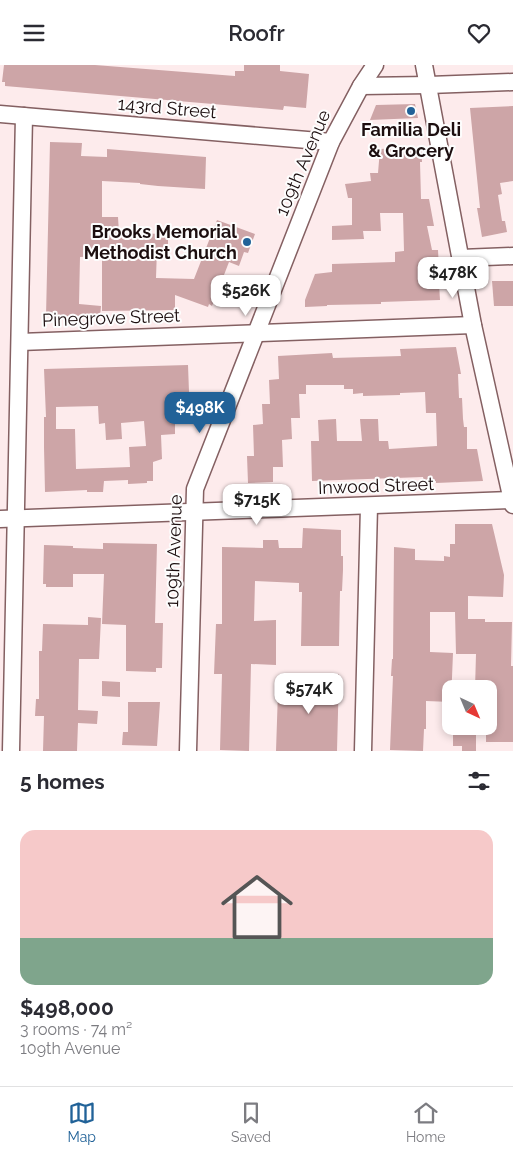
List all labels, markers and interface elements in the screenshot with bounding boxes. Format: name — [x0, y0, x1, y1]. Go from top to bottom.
icon: menu — [20, 19, 48, 47]
icon: heart — [465, 19, 493, 47]
text: Roofr — [228, 20, 285, 46]
street label: 143rd Street — [117, 93, 217, 122]
marker: Familia Deli & Grocery — [405, 105, 417, 117]
street label: 109th Avenue — [271, 106, 334, 219]
place label: Familia Deli & Grocery — [361, 119, 461, 161]
place label: Brooks Memorial Methodist Church — [84, 221, 237, 263]
marker: Brooks Memorial Methodist Church — [241, 236, 253, 248]
pin: $478K — [418, 257, 488, 299]
text: $478K — [429, 263, 477, 282]
pin: $526K — [211, 275, 281, 317]
text: $526K — [222, 281, 270, 300]
street label: Pinegrove Street — [42, 305, 180, 330]
pin: $498K — [165, 391, 235, 434]
text: $498K — [175, 398, 225, 417]
street label: Inwood Street — [318, 473, 434, 498]
pin: $715K — [222, 483, 292, 526]
text: $715K — [234, 490, 280, 509]
street label: 109th Avenue — [161, 494, 186, 608]
pin: $574K — [274, 673, 344, 715]
text: $574K — [285, 679, 333, 698]
north arrow — [442, 680, 498, 735]
map controls — [442, 680, 497, 735]
icon: filters — [465, 767, 493, 795]
text: 5 homes — [20, 769, 105, 794]
icon: home — [212, 862, 302, 952]
text: $498,000 — [20, 995, 114, 1020]
text: 3 rooms · 74 m² — [20, 1020, 132, 1039]
text: 109th Avenue — [20, 1039, 120, 1058]
tab: Map — [67, 1099, 96, 1145]
tab: Saved — [231, 1099, 271, 1145]
tab: Home — [406, 1099, 446, 1145]

